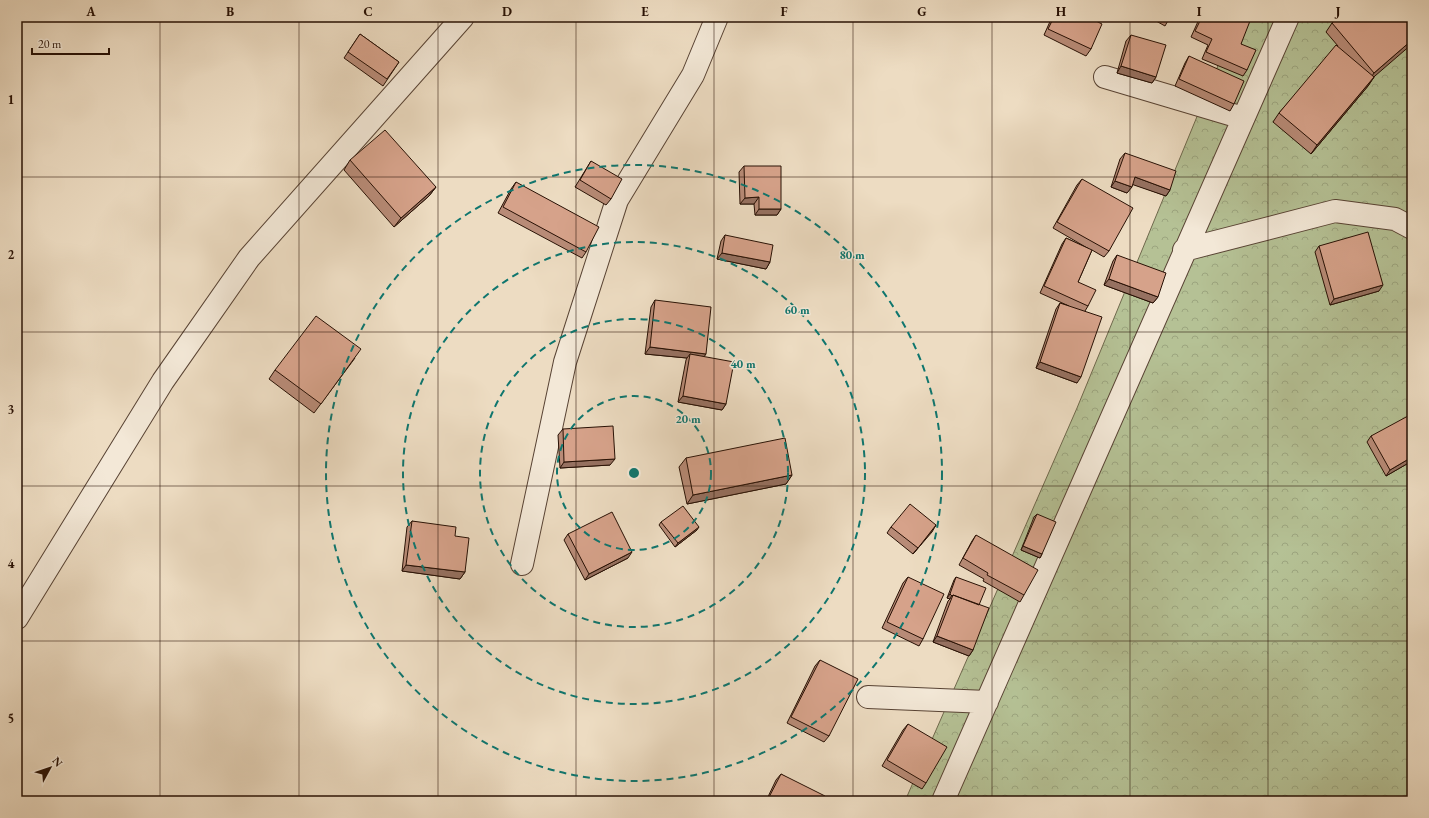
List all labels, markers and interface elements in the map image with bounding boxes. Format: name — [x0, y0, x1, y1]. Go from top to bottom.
text: A — [85, 3, 96, 20]
text: B — [226, 3, 234, 20]
text: C — [363, 3, 373, 20]
text: D — [502, 3, 512, 20]
text: E — [641, 3, 649, 20]
text: F — [780, 3, 788, 20]
text: G — [917, 3, 927, 20]
text: H — [1056, 3, 1067, 20]
text: I — [1197, 3, 1202, 20]
text: J — [1334, 3, 1341, 20]
scale bar — [32, 30, 109, 56]
text: 20 m — [38, 36, 62, 52]
text: 1 — [8, 91, 15, 108]
text: 2 — [8, 246, 15, 263]
text: 80 m — [839, 247, 865, 263]
text: 60 m — [784, 302, 810, 318]
text: 40 m — [730, 356, 756, 372]
text: 3 — [8, 401, 15, 418]
text: 20 m — [675, 411, 701, 427]
centre of rings — [627, 466, 641, 480]
text: 4 — [8, 555, 15, 572]
text: 5 — [8, 710, 14, 727]
north arrow — [30, 748, 70, 788]
text: N — [49, 754, 66, 770]

